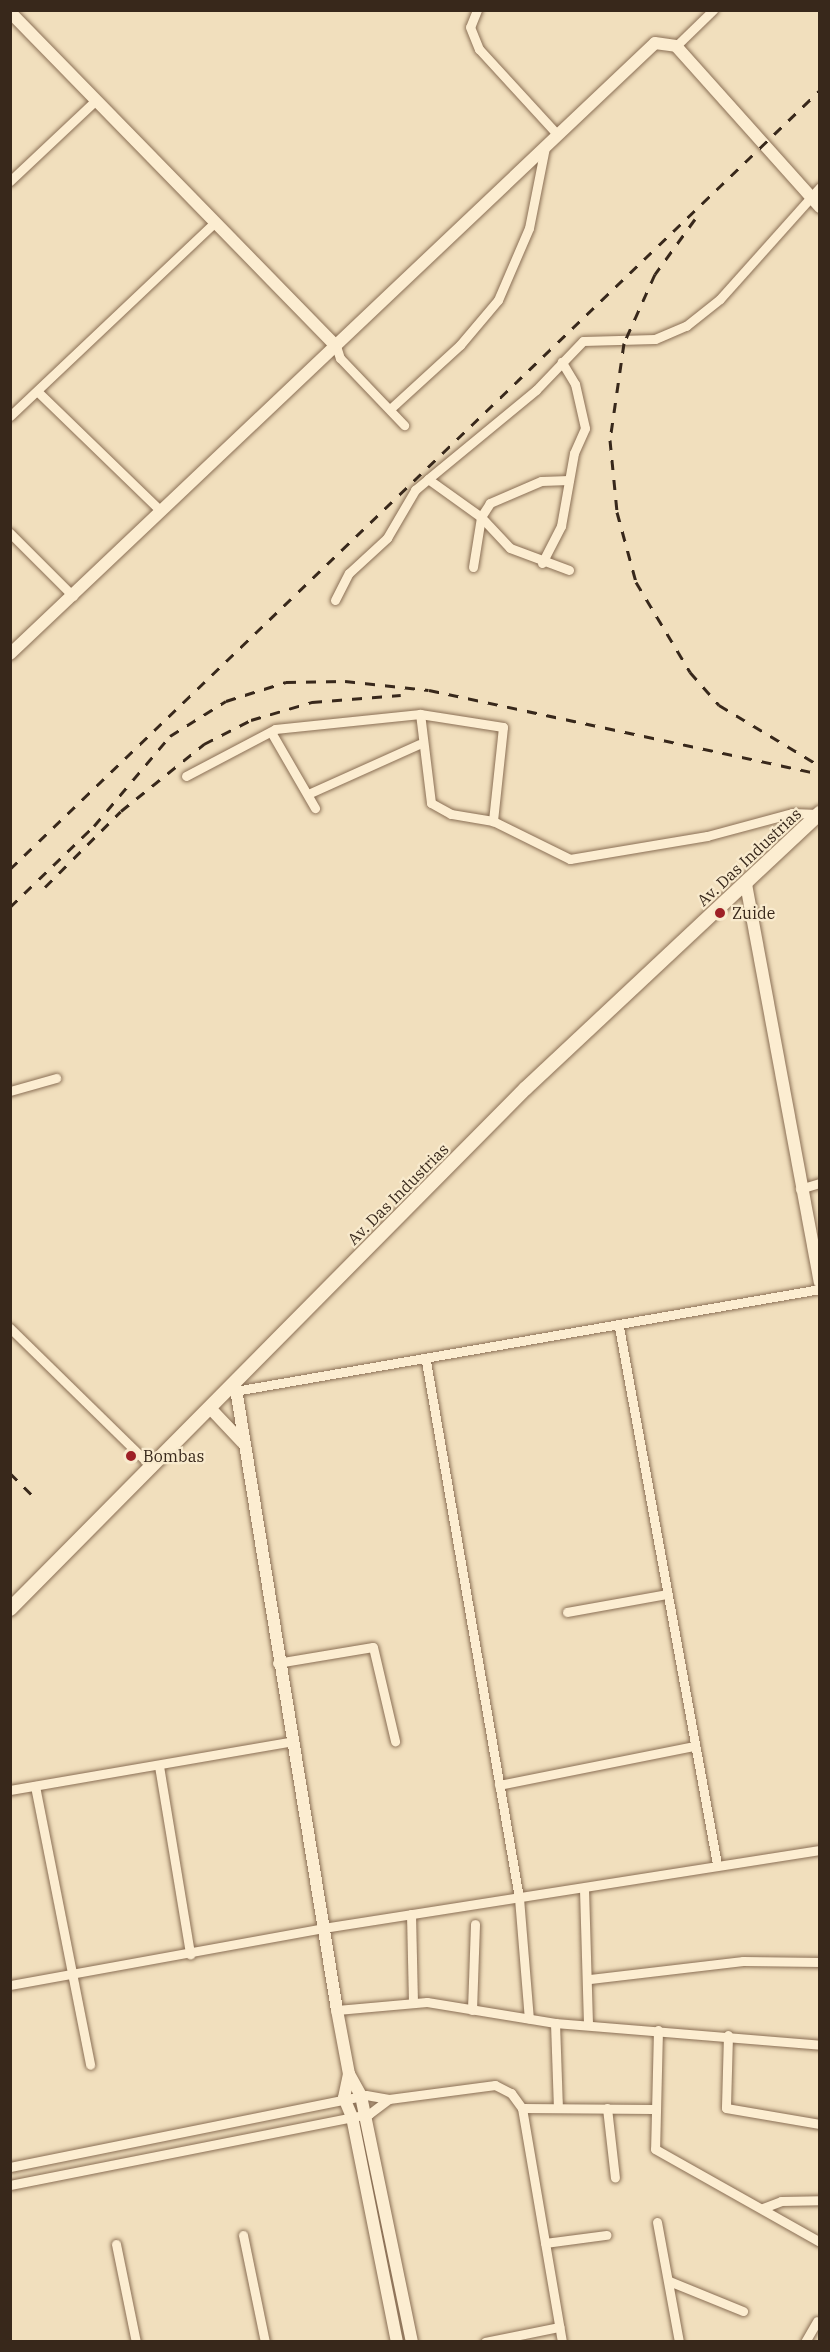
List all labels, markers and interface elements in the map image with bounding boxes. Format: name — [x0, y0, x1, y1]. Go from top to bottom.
street label: Av. Das Industrias — [693, 804, 805, 910]
place label: Zuide — [732, 903, 775, 923]
marker: Zuide — [713, 906, 727, 920]
street label: Av. Das Industrias — [343, 1139, 453, 1249]
place label: Bombas — [143, 1446, 204, 1466]
marker: Bombas — [124, 1449, 138, 1463]

